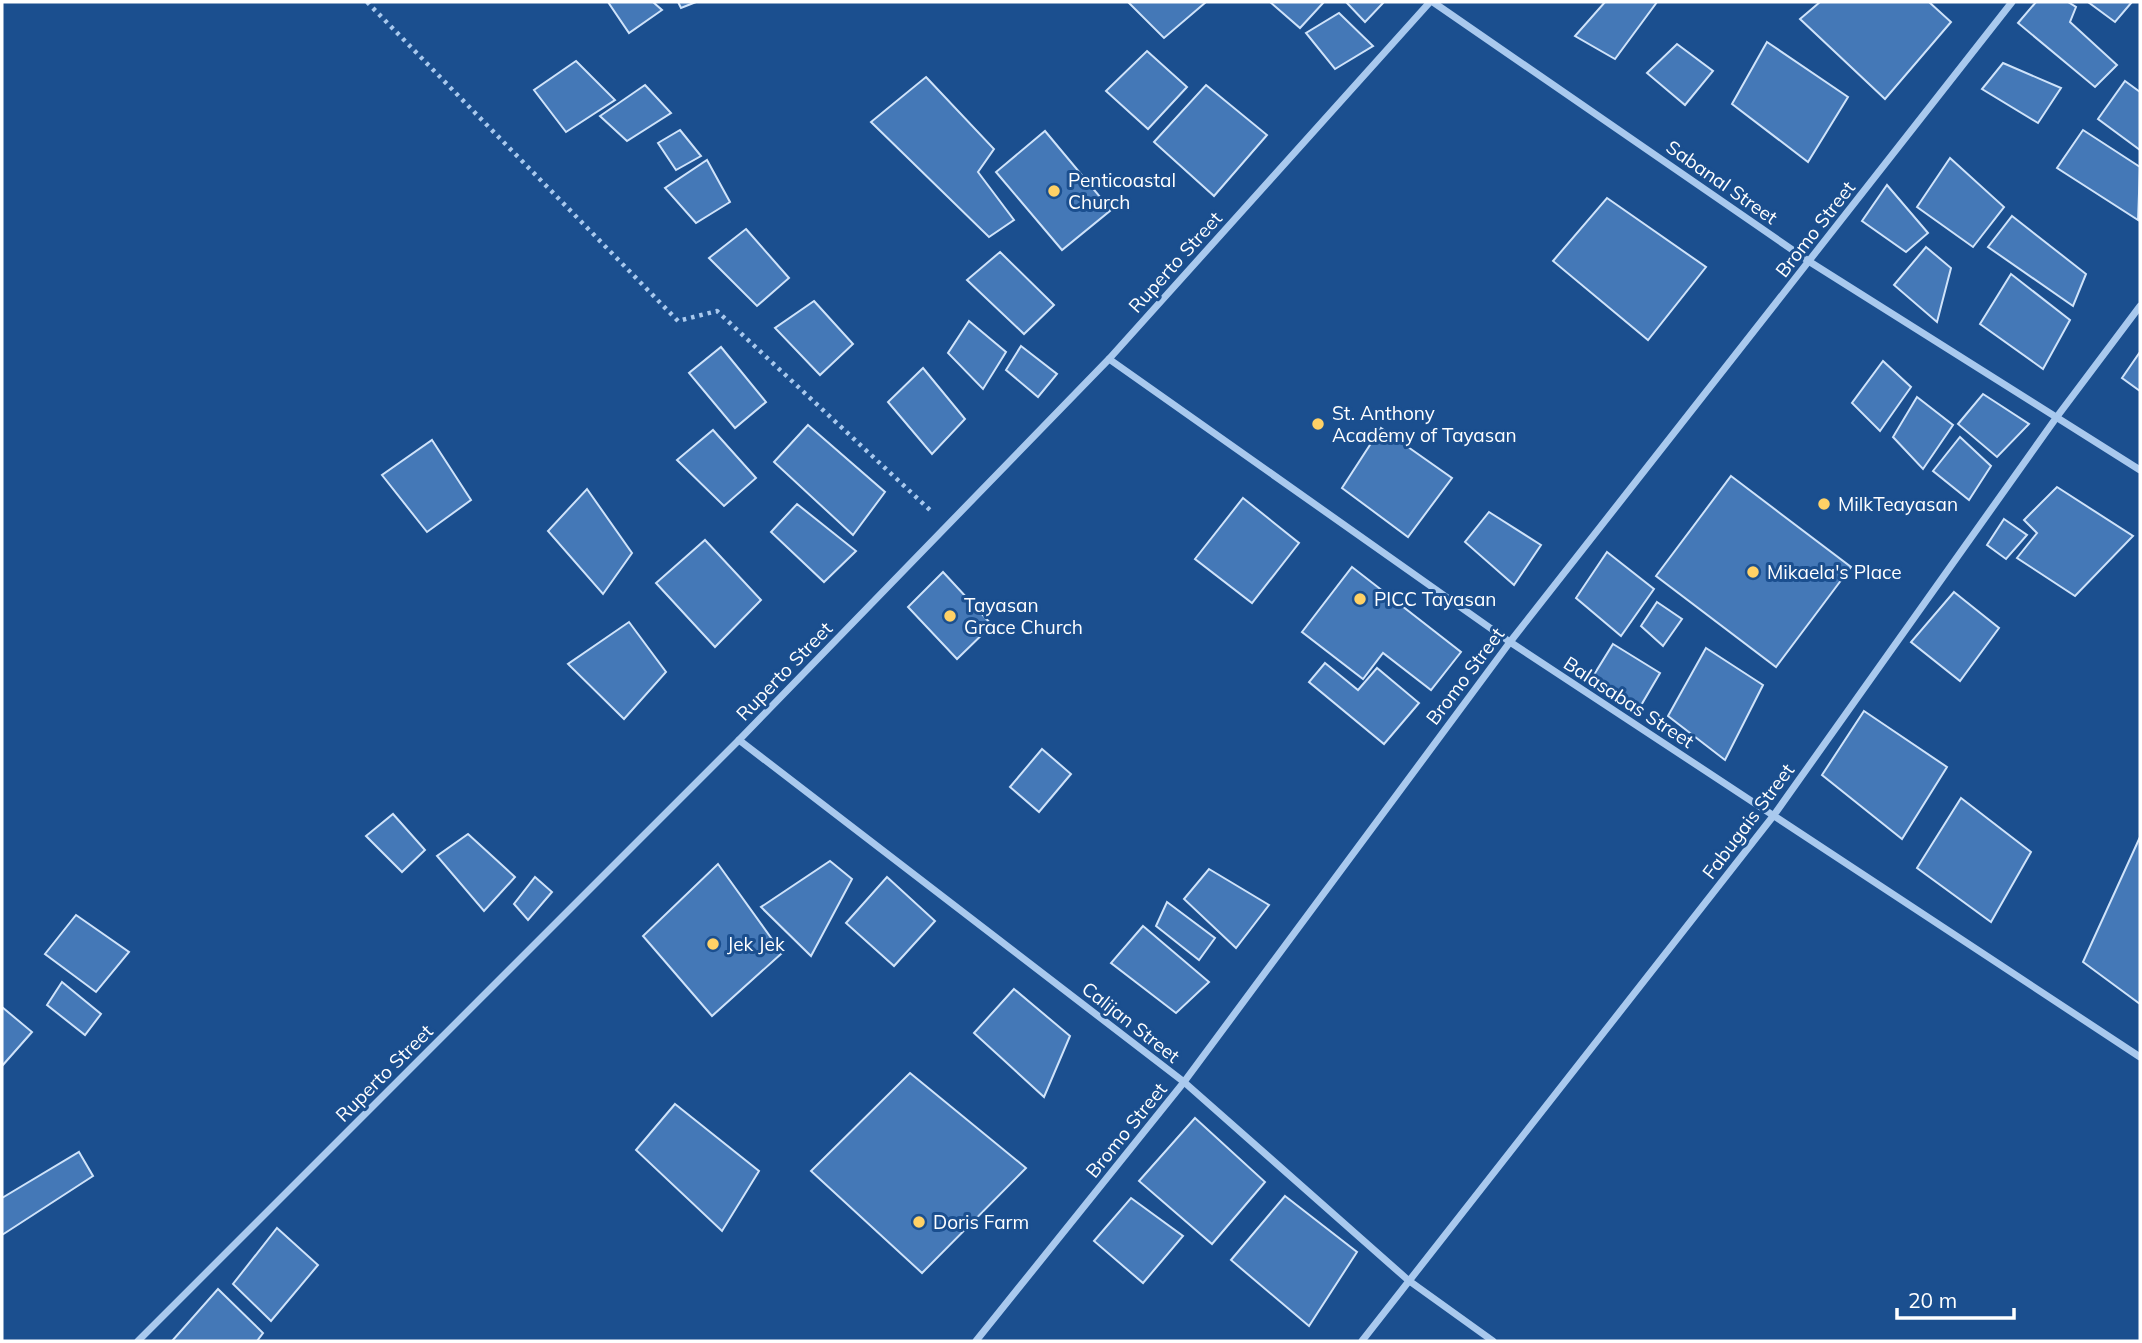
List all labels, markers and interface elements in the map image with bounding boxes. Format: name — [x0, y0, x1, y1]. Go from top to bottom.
street label: Sabanal Street — [1662, 135, 1783, 229]
place label: Penticoastal Church — [1068, 168, 1176, 214]
street label: Bromo Street — [1770, 176, 1860, 282]
marker: Penticoastal Church — [1046, 183, 1062, 199]
street label: Ruperto Street — [1123, 206, 1227, 318]
place label: St. Anthony Academy of Tayasan — [1332, 401, 1517, 447]
marker: St. Anthony Academy of Tayasan — [1310, 416, 1326, 432]
place label: MilkTeayasan — [1838, 492, 1958, 516]
marker: MilkTeayasan — [1816, 496, 1832, 512]
place label: Mikaela's Place — [1767, 560, 1902, 584]
marker: Mikaela's Place — [1745, 564, 1761, 580]
place label: PICC Tayasan — [1374, 587, 1496, 611]
marker: PICC Tayasan — [1352, 591, 1368, 607]
place label: Tayasan Grace Church — [964, 593, 1083, 639]
marker: Tayasan Grace Church — [942, 608, 958, 624]
street label: Ruperto Street — [731, 616, 837, 725]
street label: Bromo Street — [1421, 622, 1510, 729]
street label: Balasabas Street — [1559, 651, 1699, 753]
street label: Fabugais Street — [1697, 758, 1799, 883]
place label: Jek Jek — [727, 932, 785, 956]
marker: Jek Jek — [705, 936, 721, 952]
street label: Calijan Street — [1077, 976, 1185, 1068]
street label: Ruperto Street — [330, 1019, 438, 1127]
street label: Bromo Street — [1080, 1077, 1172, 1182]
place label: Doris Farm — [933, 1210, 1029, 1234]
marker: Doris Farm — [911, 1214, 927, 1230]
scale bar — [1897, 1276, 2014, 1320]
text: 20 m — [1908, 1287, 1957, 1313]

